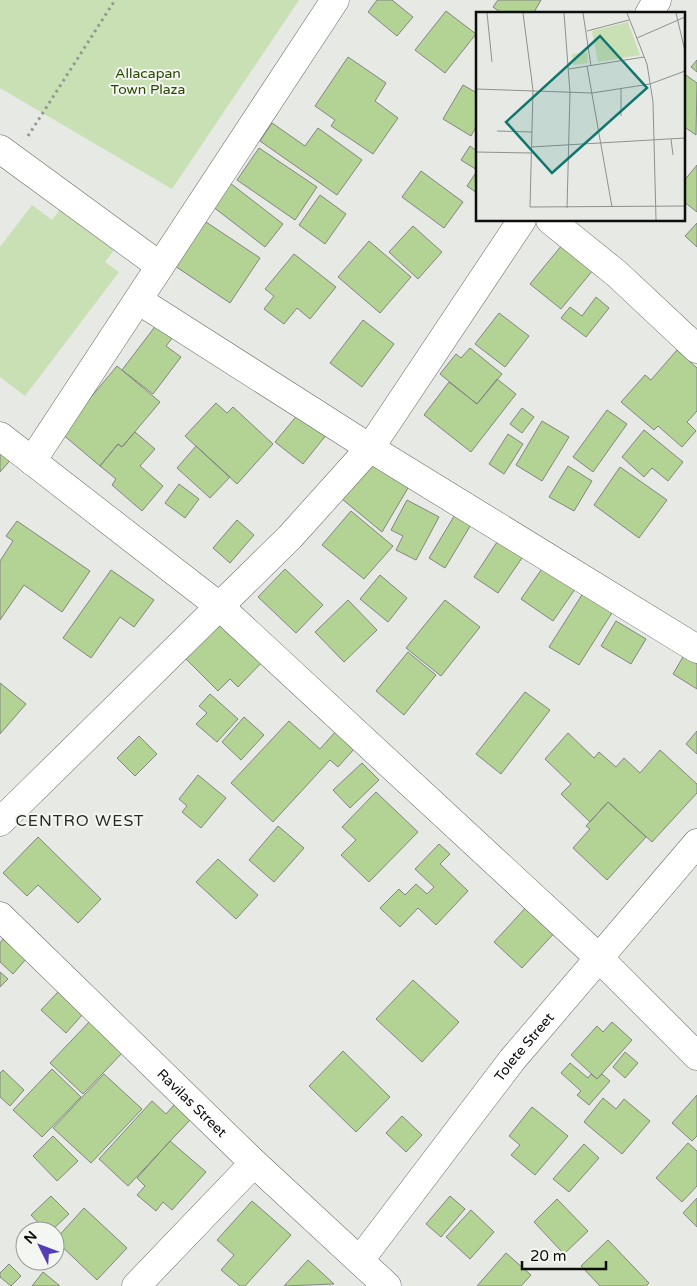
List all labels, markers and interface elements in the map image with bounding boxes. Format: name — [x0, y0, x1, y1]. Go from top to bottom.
inset map — [476, 12, 684, 221]
park label: Allacapan Town Plaza — [111, 65, 185, 98]
district label: CENTRO WEST — [16, 811, 144, 831]
street label: Tolete Street — [491, 1009, 558, 1085]
street label: Ravilas Street — [153, 1066, 231, 1141]
north arrow — [15, 1221, 65, 1271]
text: N — [21, 1228, 41, 1248]
scale bar — [522, 1238, 606, 1270]
text: 20 m — [530, 1247, 567, 1265]

